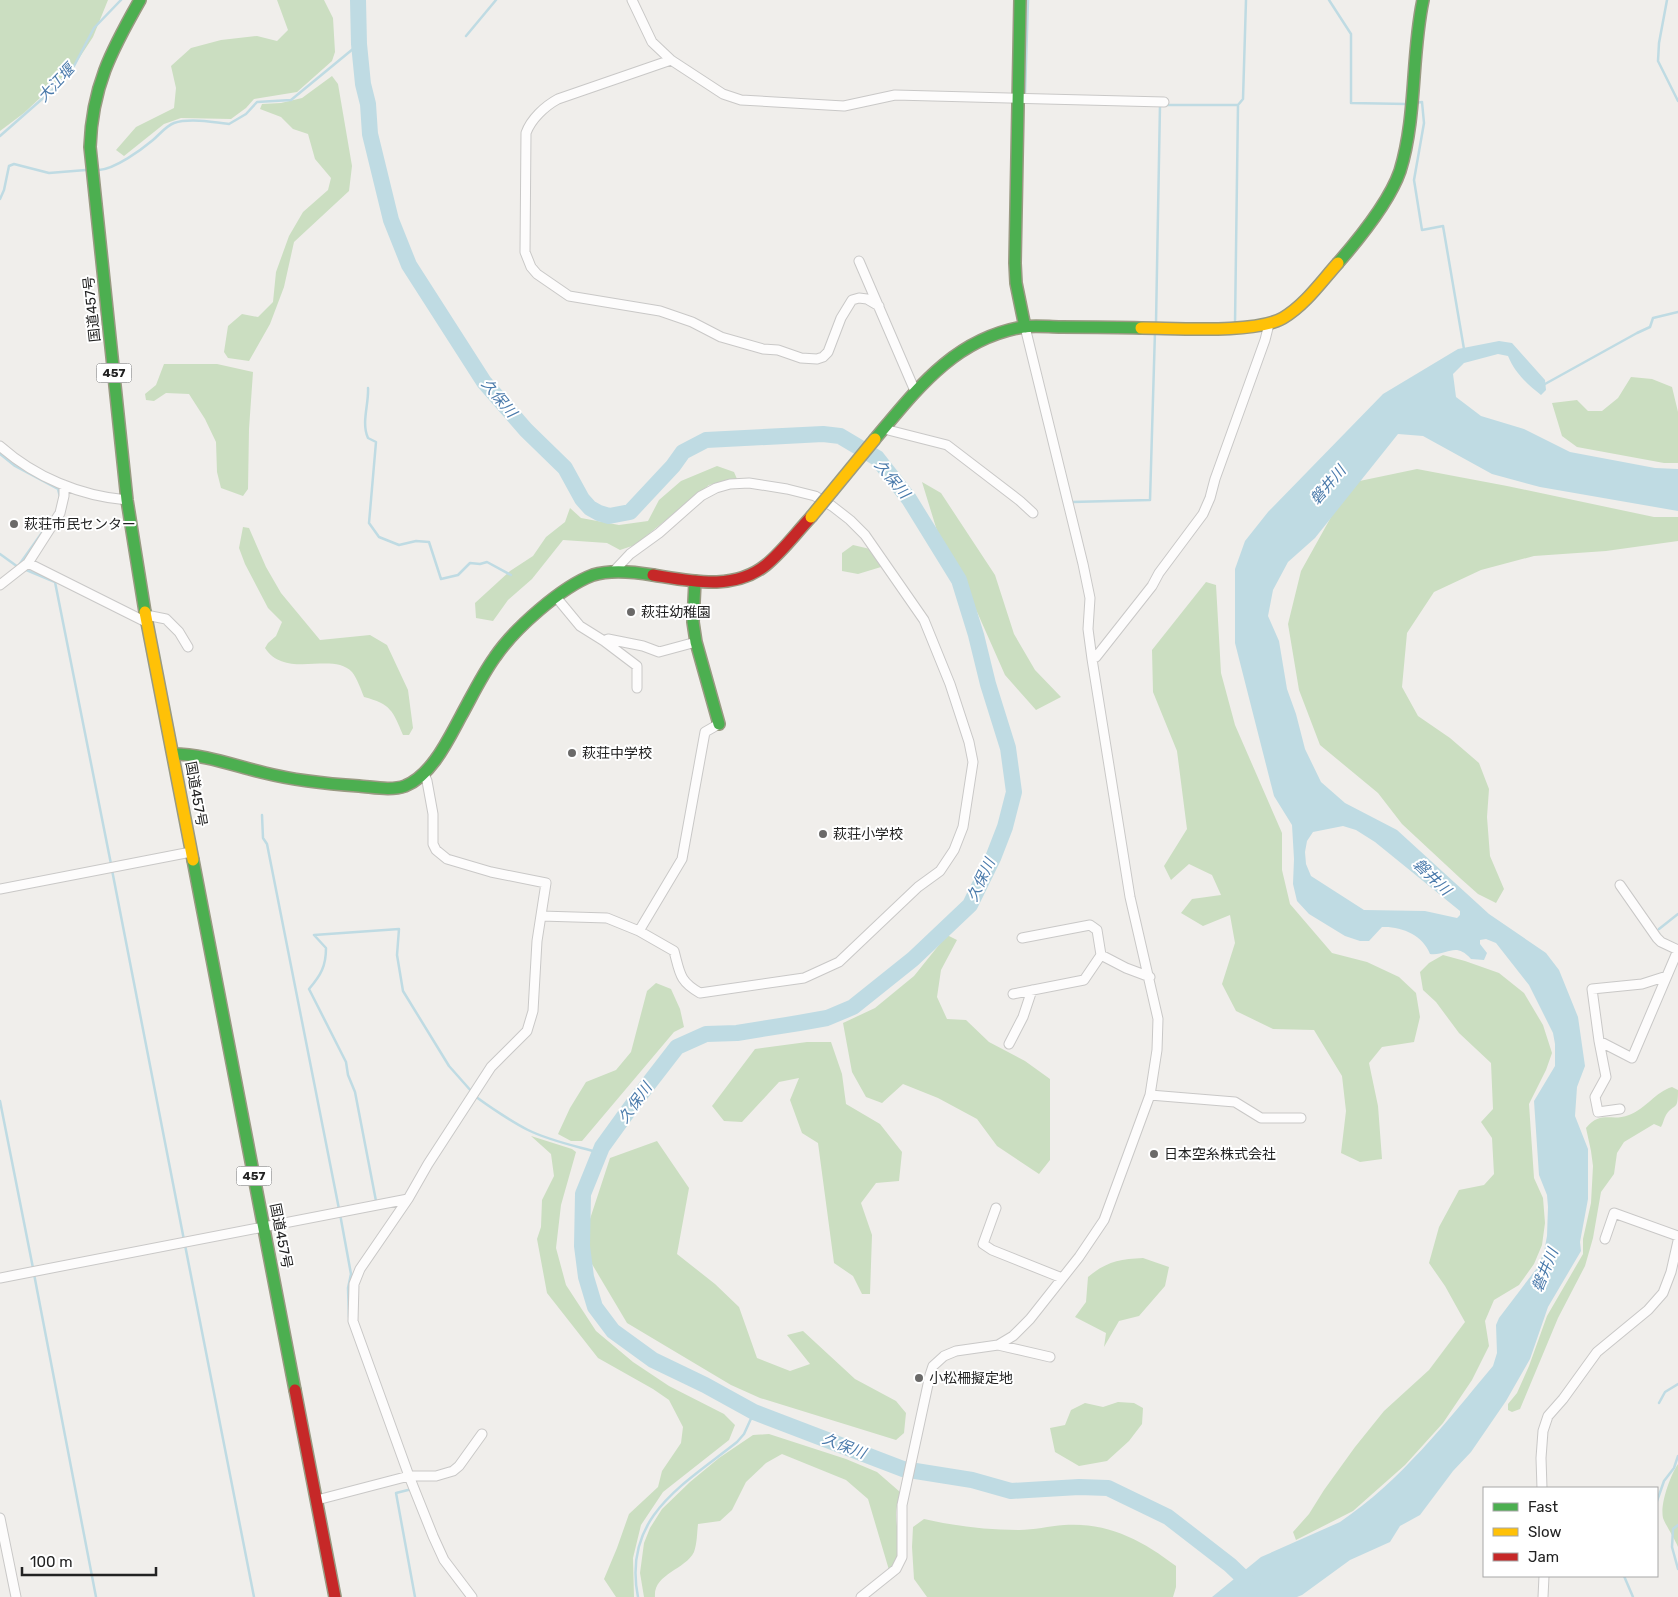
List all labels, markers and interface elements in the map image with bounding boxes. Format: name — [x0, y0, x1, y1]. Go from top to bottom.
water label: 大江堰 — [34, 58, 80, 106]
street label: 国道457号 — [80, 275, 104, 343]
road number: 457 — [96, 363, 132, 382]
water label: 久保川 — [478, 375, 522, 423]
water label: 久保川 — [871, 456, 915, 504]
water label: 磐井川 — [1307, 460, 1351, 508]
place label: 萩荘市民センター — [24, 516, 136, 533]
marker: 萩荘市民センター — [8, 518, 20, 530]
place label: 萩荘幼稚園 — [641, 604, 711, 621]
marker: 萩荘幼稚園 — [625, 606, 637, 618]
place label: 萩荘中学校 — [582, 745, 652, 762]
marker: 萩荘中学校 — [566, 747, 578, 759]
street label: 国道457号 — [182, 760, 210, 828]
place label: 萩荘小学校 — [833, 826, 903, 843]
marker: 萩荘小学校 — [817, 828, 829, 840]
water label: 久保川 — [963, 854, 1000, 904]
water label: 磐井川 — [1410, 855, 1456, 900]
water label: 久保川 — [614, 1078, 657, 1126]
place label: 日本空糸株式会社 — [1164, 1146, 1276, 1163]
marker: 日本空糸株式会社 — [1148, 1148, 1160, 1160]
road number: 457 — [236, 1166, 272, 1186]
street label: 国道457号 — [266, 1202, 296, 1270]
water label: 磐井川 — [1528, 1244, 1563, 1294]
place label: 小松柵擬定地 — [929, 1370, 1013, 1387]
marker: 小松柵擬定地 — [913, 1372, 925, 1384]
water label: 久保川 — [820, 1430, 870, 1463]
legend — [1483, 1487, 1658, 1577]
text: Fast — [1528, 1498, 1558, 1516]
text: Slow — [1528, 1523, 1561, 1541]
scale bar — [22, 1544, 156, 1576]
text: Jam — [1528, 1548, 1559, 1566]
text: 100 m — [30, 1553, 72, 1571]

